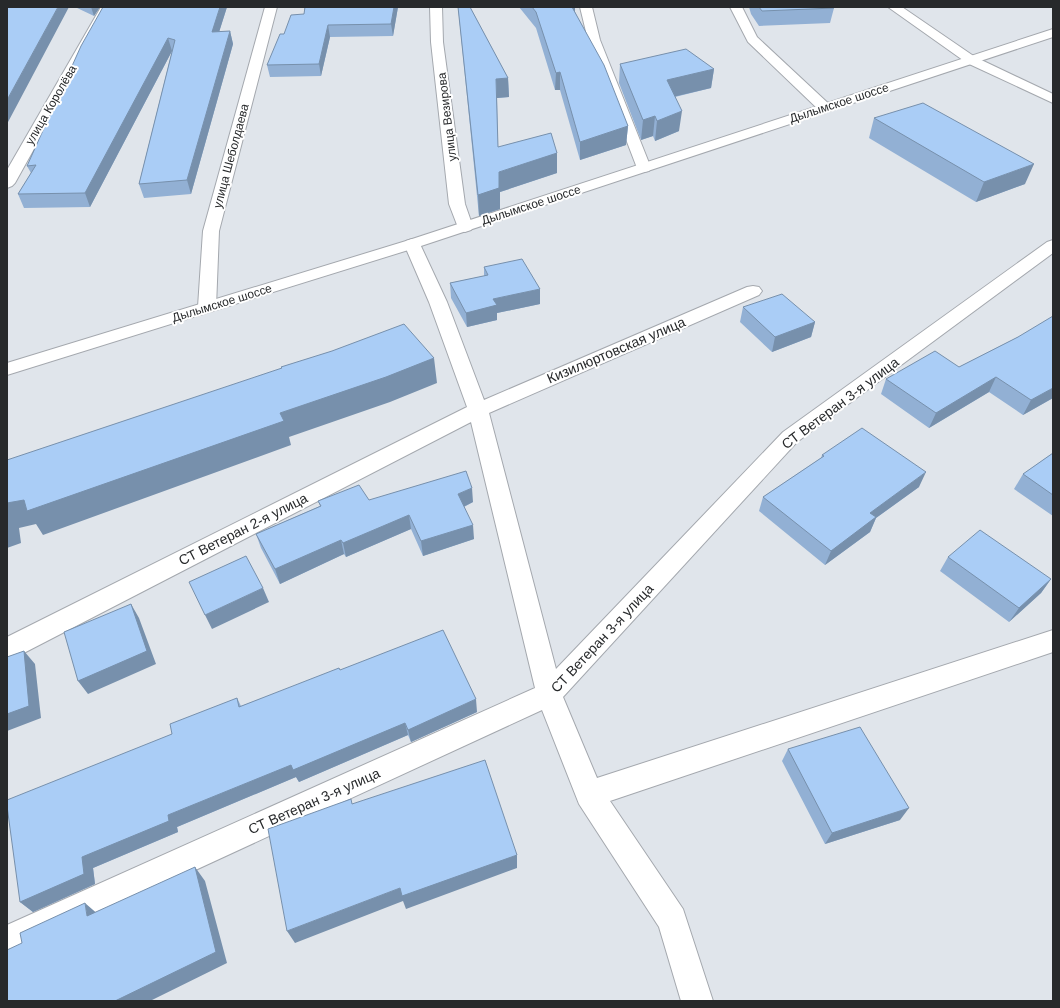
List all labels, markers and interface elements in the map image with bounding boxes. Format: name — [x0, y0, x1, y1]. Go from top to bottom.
street label: улица Королёва — [23, 62, 80, 147]
street label: улица Везирова — [435, 72, 459, 162]
street label: Дылымское шоссе — [788, 80, 891, 126]
street label: улица Шеболдаева — [210, 102, 252, 210]
street label: Дылымское шоссе — [480, 182, 583, 228]
street label: Дылымское шоссе — [170, 281, 274, 325]
street label: Кизилюртовская улица — [544, 313, 688, 386]
street label: СТ Ветеран 3-я улица — [778, 354, 902, 452]
street label: СТ Ветеран 2-я улица — [176, 489, 310, 568]
street label: СТ Ветеран 3-я улица — [548, 580, 657, 696]
street label: СТ Ветеран 3-я улица — [246, 765, 382, 837]

